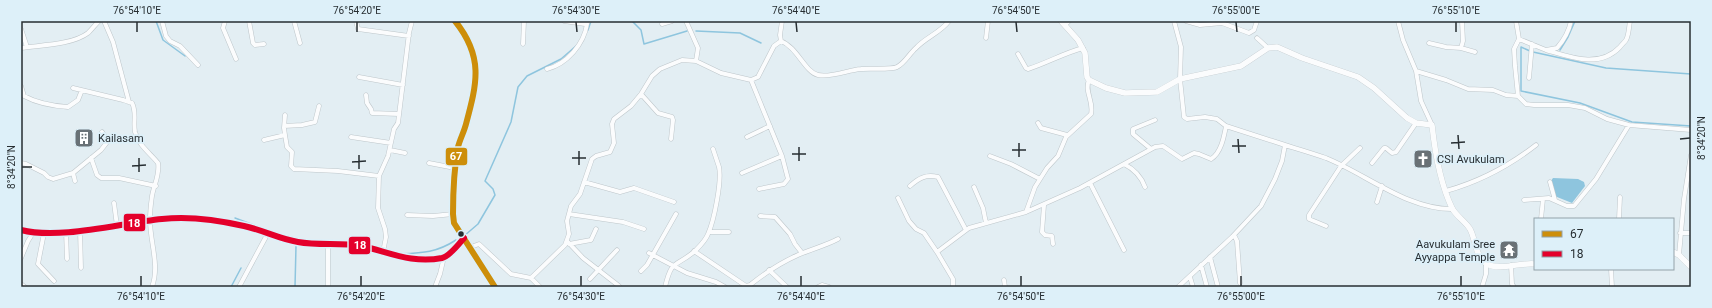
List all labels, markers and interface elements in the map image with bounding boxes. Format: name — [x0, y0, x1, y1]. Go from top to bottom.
text: 76°54'10"E — [113, 5, 161, 16]
text: 76°54'20"E — [333, 5, 381, 16]
text: 76°54'30"E — [552, 5, 600, 16]
text: 76°54'40"E — [772, 5, 820, 16]
text: 76°54'50"E — [992, 5, 1040, 16]
text: 76°55'00"E — [1212, 5, 1260, 16]
text: 76°55'10"E — [1432, 5, 1480, 16]
text: 8°34'20"N — [1696, 116, 1707, 160]
building icon: Kailasam — [73, 127, 95, 149]
place label: Kailasam — [98, 132, 144, 145]
text: 8°34'20"N — [6, 145, 17, 189]
line badge: 67 — [445, 147, 468, 166]
church icon: CSI Avukulam — [1412, 148, 1434, 170]
text: 67 — [450, 150, 462, 163]
place label: CSI Avukulam — [1437, 153, 1505, 166]
line badge: 18 — [123, 213, 146, 232]
text: 18 — [128, 217, 140, 230]
legend — [1534, 218, 1674, 270]
text: 67 — [1570, 227, 1584, 241]
unlabelled marker — [456, 229, 466, 239]
line badge: 18 — [348, 236, 371, 255]
place label: Aavukulam Sree Ayyappa Temple — [1415, 238, 1495, 264]
text: 18 — [354, 239, 366, 252]
temple icon: Aavukulam Sree Ayyappa Temple — [1498, 239, 1520, 261]
text: 18 — [1570, 247, 1584, 261]
text: 76°54'10"E — [117, 291, 165, 302]
text: 76°54'20"E — [337, 291, 385, 302]
text: 76°54'30"E — [557, 291, 605, 302]
text: 76°54'40"E — [777, 291, 825, 302]
text: 76°54'50"E — [997, 291, 1045, 302]
text: 76°55'00"E — [1217, 291, 1265, 302]
text: 76°55'10"E — [1437, 291, 1485, 302]

